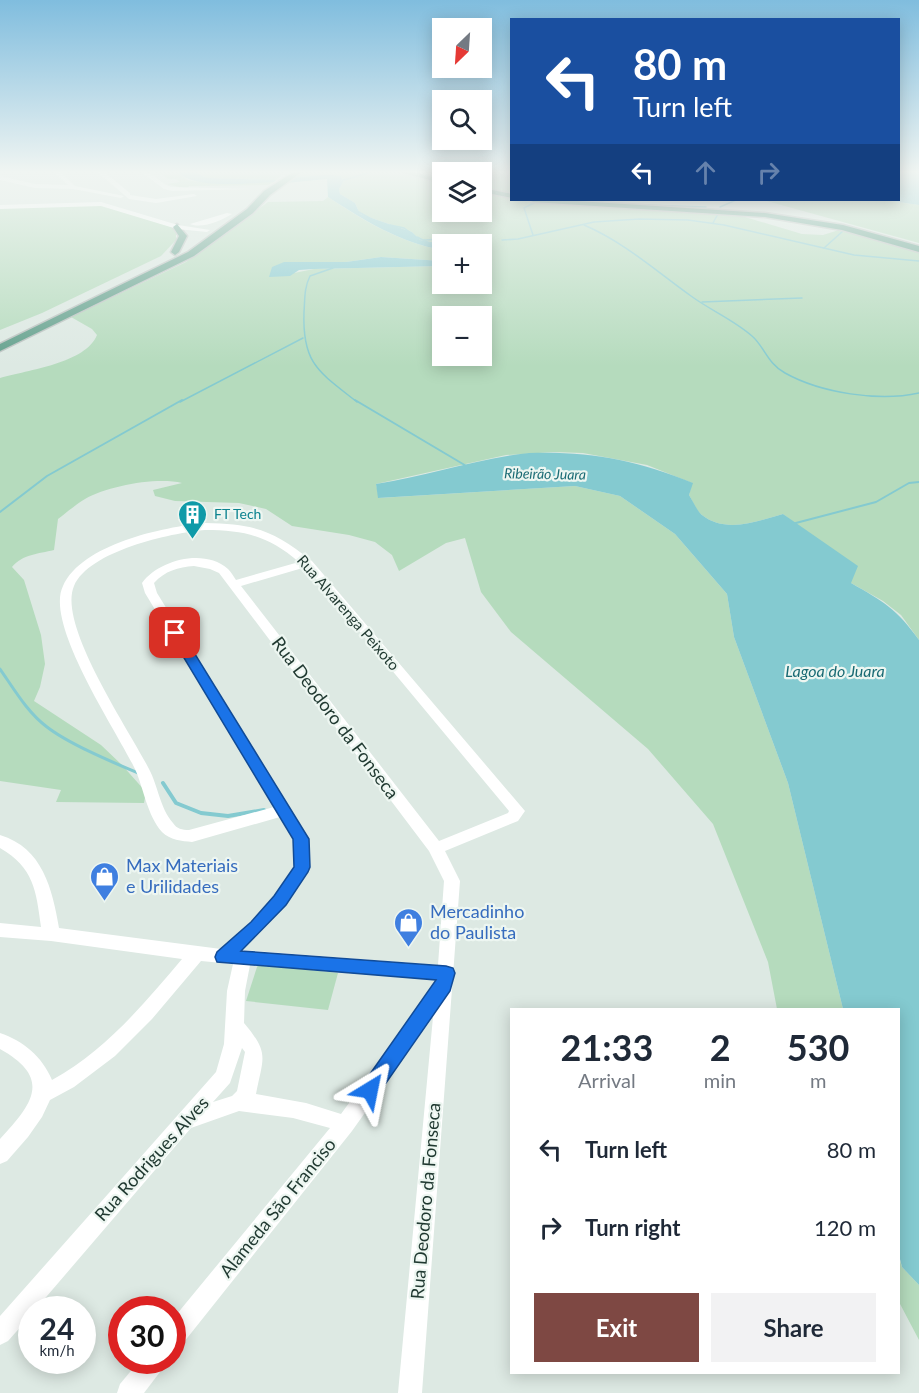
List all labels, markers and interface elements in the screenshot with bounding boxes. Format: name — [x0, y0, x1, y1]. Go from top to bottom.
north arrow — [432, 18, 492, 78]
map controls — [432, 18, 492, 366]
text: 80 m — [633, 39, 727, 89]
icon: left — [534, 42, 612, 120]
button: search — [432, 90, 492, 150]
text: Turn left — [633, 90, 732, 123]
icon: left — [626, 156, 659, 189]
icon: ahead — [689, 156, 722, 189]
icon: right — [752, 156, 785, 189]
button: layers — [432, 162, 492, 222]
button: + — [432, 234, 492, 294]
button: − — [432, 306, 492, 366]
water label: Ribeirão Juara — [504, 464, 586, 483]
building icon: FT Tech — [177, 498, 209, 540]
place label: FT Tech — [214, 505, 261, 522]
street label: Rua Alvarenga Peixoto — [294, 551, 404, 674]
pin — [149, 607, 200, 658]
icon: arrive — [158, 616, 191, 649]
street label: Rua Deodoro da Fonseca — [268, 632, 404, 803]
water label: Lagoa do Juara — [785, 661, 885, 680]
place label: Max Materiais e Urilidades — [126, 854, 238, 897]
shop icon: Max Materiais e Urilidades — [89, 860, 121, 902]
place label: Mercadinho do Paulista — [430, 900, 524, 943]
shop icon: Mercadinho do Paulista — [393, 906, 425, 948]
text: 21:33 — [561, 1025, 653, 1069]
text: 2 — [710, 1025, 731, 1069]
text: 530 — [787, 1025, 849, 1069]
position arrow — [338, 1058, 402, 1122]
text: Arrival — [578, 1068, 636, 1092]
text: min — [704, 1068, 736, 1092]
text: m — [810, 1068, 826, 1092]
street label: Rua Rodrigues Alves — [90, 1091, 213, 1225]
street label: Rua Deodoro da Fonseca — [405, 1102, 445, 1300]
street label: Alameda São Franciso — [214, 1133, 340, 1281]
icon: left — [534, 1133, 567, 1166]
text: Turn left — [585, 1136, 667, 1163]
text: 80 m — [827, 1136, 876, 1163]
icon: right — [534, 1211, 567, 1244]
text: Turn right — [585, 1214, 680, 1241]
text: 120 m — [814, 1214, 876, 1241]
button: Exit — [534, 1293, 699, 1362]
button: Share — [711, 1293, 876, 1362]
speed limit sign: 30 — [108, 1296, 186, 1374]
text: 24 — [40, 1310, 74, 1346]
text: km/h — [39, 1341, 75, 1359]

